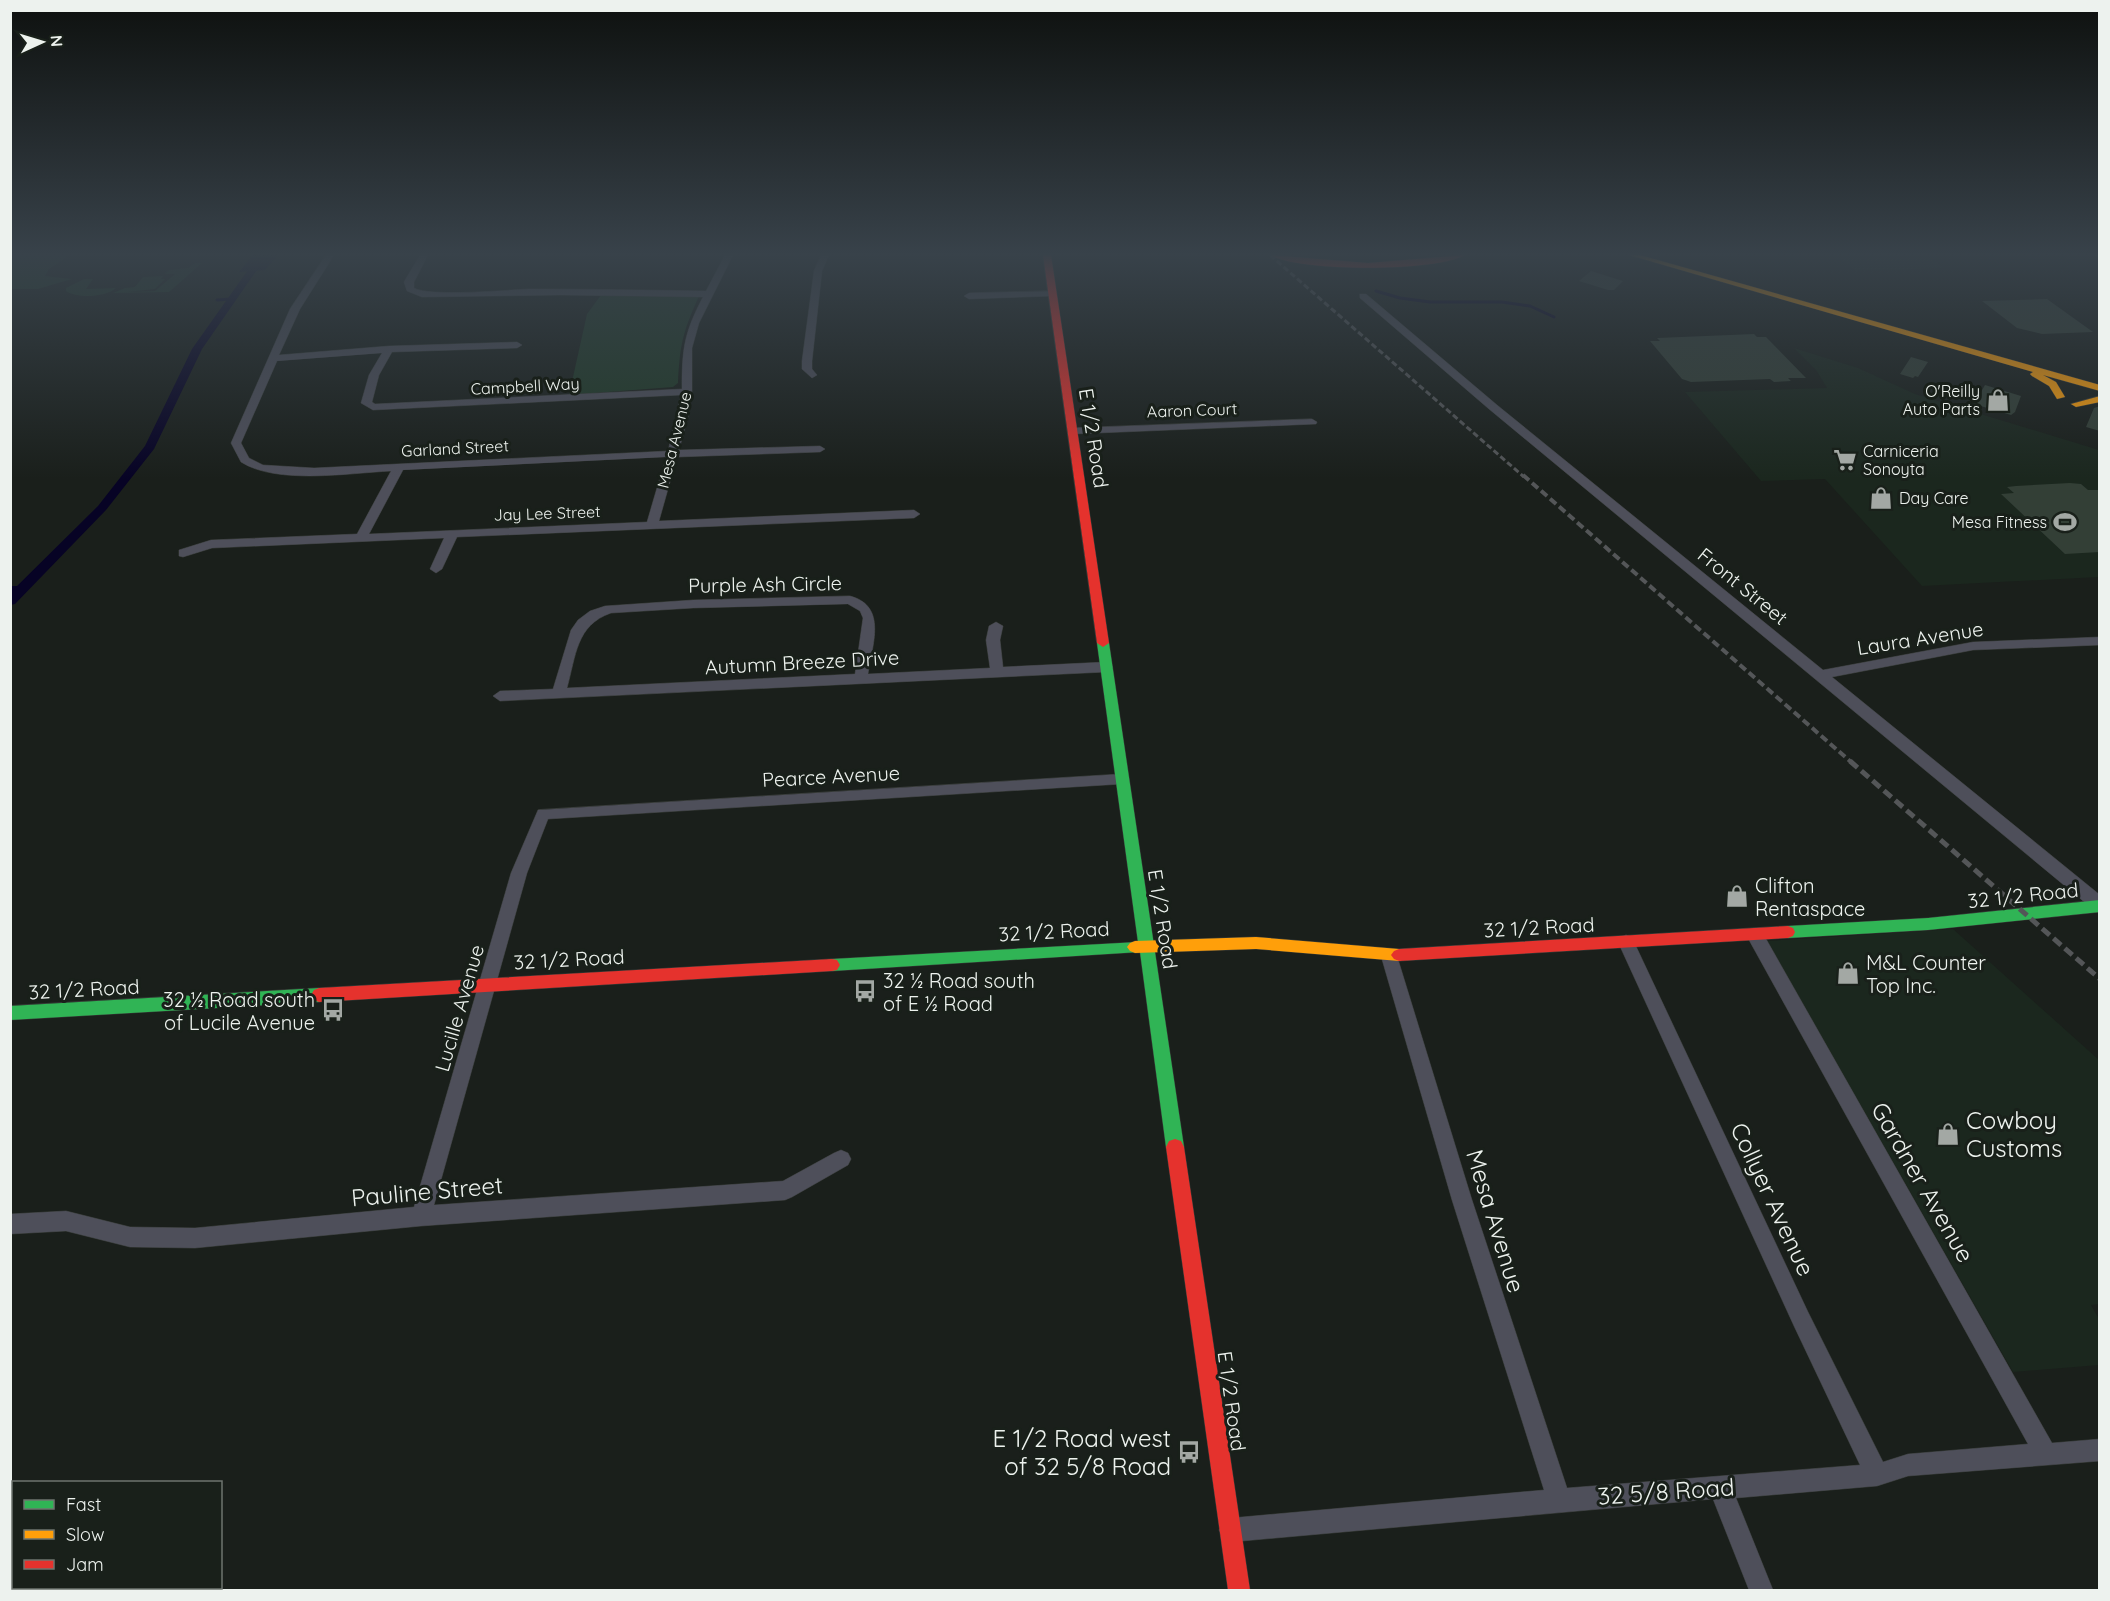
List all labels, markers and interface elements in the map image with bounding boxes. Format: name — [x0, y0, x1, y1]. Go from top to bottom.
north arrow — [12, 12, 72, 72]
text: N — [47, 34, 67, 48]
street label: Campbell Way — [470, 373, 580, 399]
place label: O'Reilly Auto Parts — [1903, 381, 1980, 419]
street label: E 1/2 Road — [1074, 386, 1114, 490]
shop icon: O'Reilly Auto Parts — [1985, 387, 2011, 413]
street label: Mesa Avenue — [652, 390, 696, 490]
street label: Aaron Court — [1147, 398, 1237, 422]
street label: Garland Street — [401, 435, 509, 461]
place label: Carniceria Sonoyta — [1863, 441, 1939, 479]
supermarket icon: Carniceria Sonoyta — [1832, 447, 1858, 473]
shop icon: Day Care — [1868, 485, 1894, 511]
place label: Day Care — [1899, 488, 1969, 508]
street label: Jay Lee Street — [493, 501, 601, 525]
sports icon: Mesa Fitness — [2052, 509, 2078, 535]
place label: Mesa Fitness — [1952, 512, 2047, 532]
street label: Front Street — [1693, 542, 1793, 630]
street label: Purple Ash Circle — [688, 570, 842, 598]
street label: Laura Avenue — [1855, 616, 1985, 660]
street label: Autumn Breeze Drive — [704, 644, 900, 680]
street label: Pearce Avenue — [761, 760, 901, 792]
street label: E 1/2 Road — [1143, 867, 1183, 971]
place label: Clifton Rentaspace — [1755, 873, 1865, 921]
street label: 32 1/2 Road — [1966, 877, 2080, 913]
shop icon: Clifton Rentaspace — [1724, 883, 1750, 909]
street label: 32 1/2 Road — [1483, 912, 1595, 942]
street label: 32 1/2 Road — [998, 916, 1110, 946]
street label: Lucille Avenue — [429, 942, 489, 1074]
street label: 32 1/2 Road — [513, 944, 625, 974]
place label: M&L Counter Top Inc. — [1866, 950, 1986, 998]
shop icon: M&L Counter Top Inc. — [1835, 960, 1861, 986]
place label: 32 ½ Road south of E ½ Road — [883, 968, 1035, 1016]
street label: 32 1/2 Road — [28, 974, 140, 1004]
bus stop icon: 32 ½ Road south of E ½ Road — [852, 978, 878, 1004]
place label: 32 ½ Road south of Lucile Avenue — [163, 987, 315, 1035]
bus stop icon: 32 ½ Road south of Lucile Avenue — [320, 997, 346, 1023]
street label: Gardner Avenue — [1865, 1097, 1981, 1267]
place label: Cowboy Customs — [1966, 1105, 2062, 1163]
street label: Collyer Avenue — [1724, 1118, 1822, 1280]
shop icon: Cowboy Customs — [1935, 1121, 1961, 1147]
street label: Mesa Avenue — [1460, 1146, 1532, 1296]
street label: Pauline Street — [350, 1169, 504, 1213]
street label: E 1/2 Road — [1213, 1349, 1251, 1453]
place label: E 1/2 Road west of 32 5/8 Road — [992, 1423, 1171, 1481]
bus stop icon: E 1/2 Road west of 32 5/8 Road — [1176, 1439, 1202, 1465]
street label: 32 5/8 Road — [1597, 1471, 1735, 1511]
legend — [12, 1481, 222, 1589]
text: Fast — [66, 1493, 101, 1516]
text: Slow — [66, 1523, 104, 1546]
text: Jam — [66, 1553, 104, 1576]

